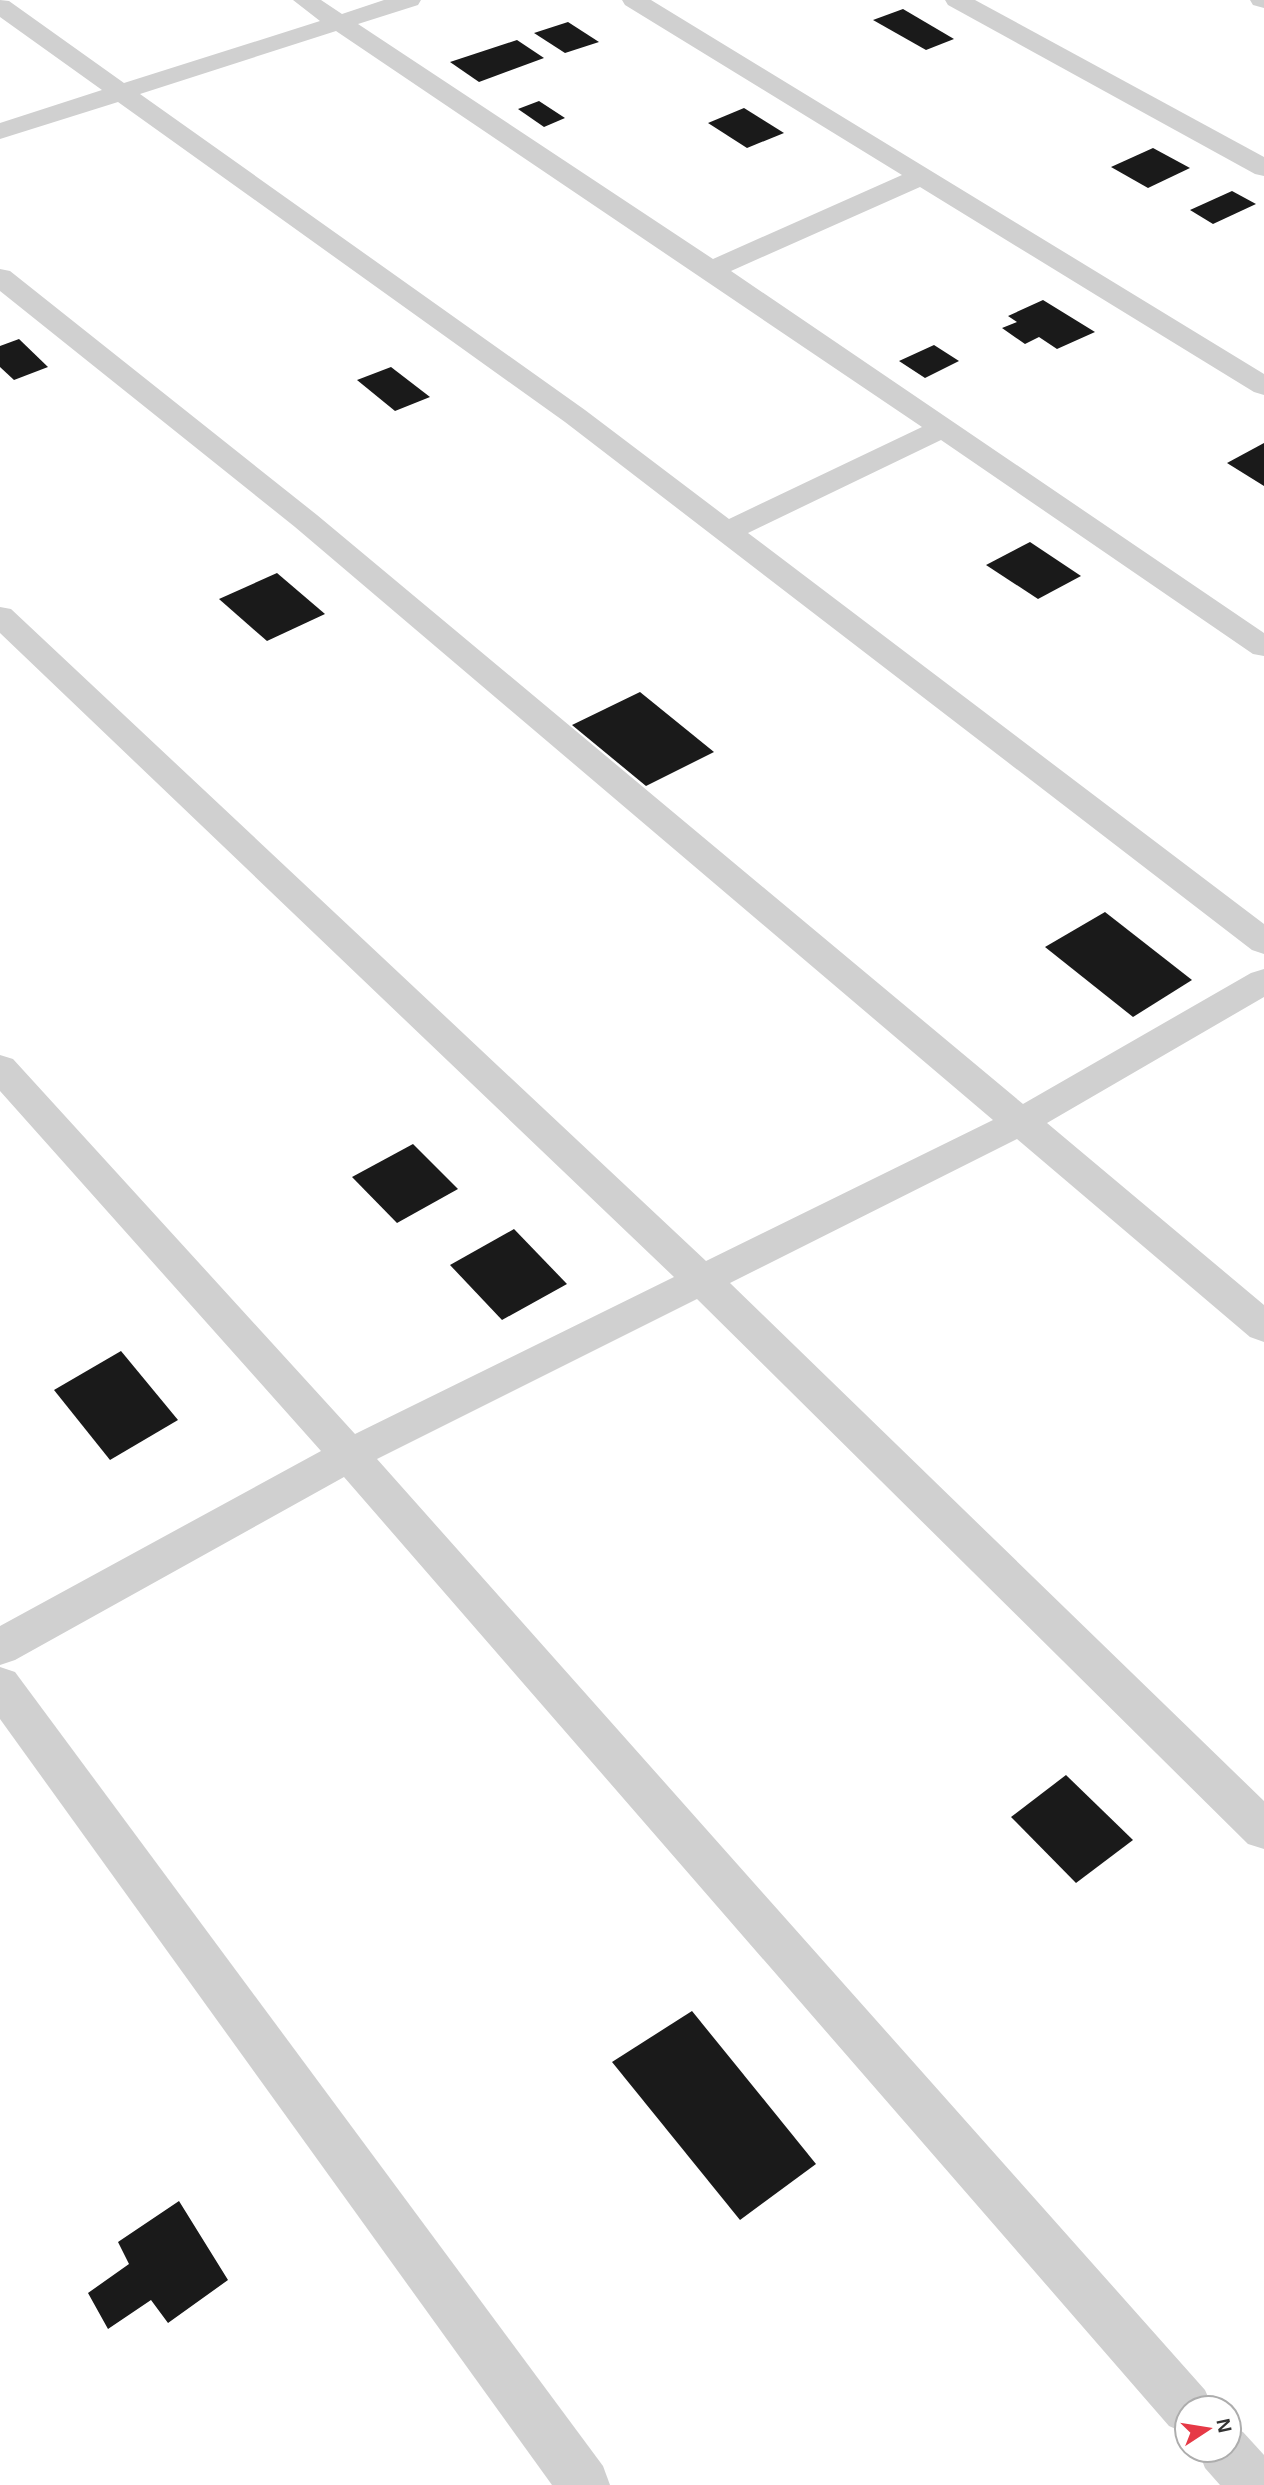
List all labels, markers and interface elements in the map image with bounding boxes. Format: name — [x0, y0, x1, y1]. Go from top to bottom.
north arrow — [1173, 2394, 1243, 2464]
text: N — [1212, 2417, 1236, 2434]

